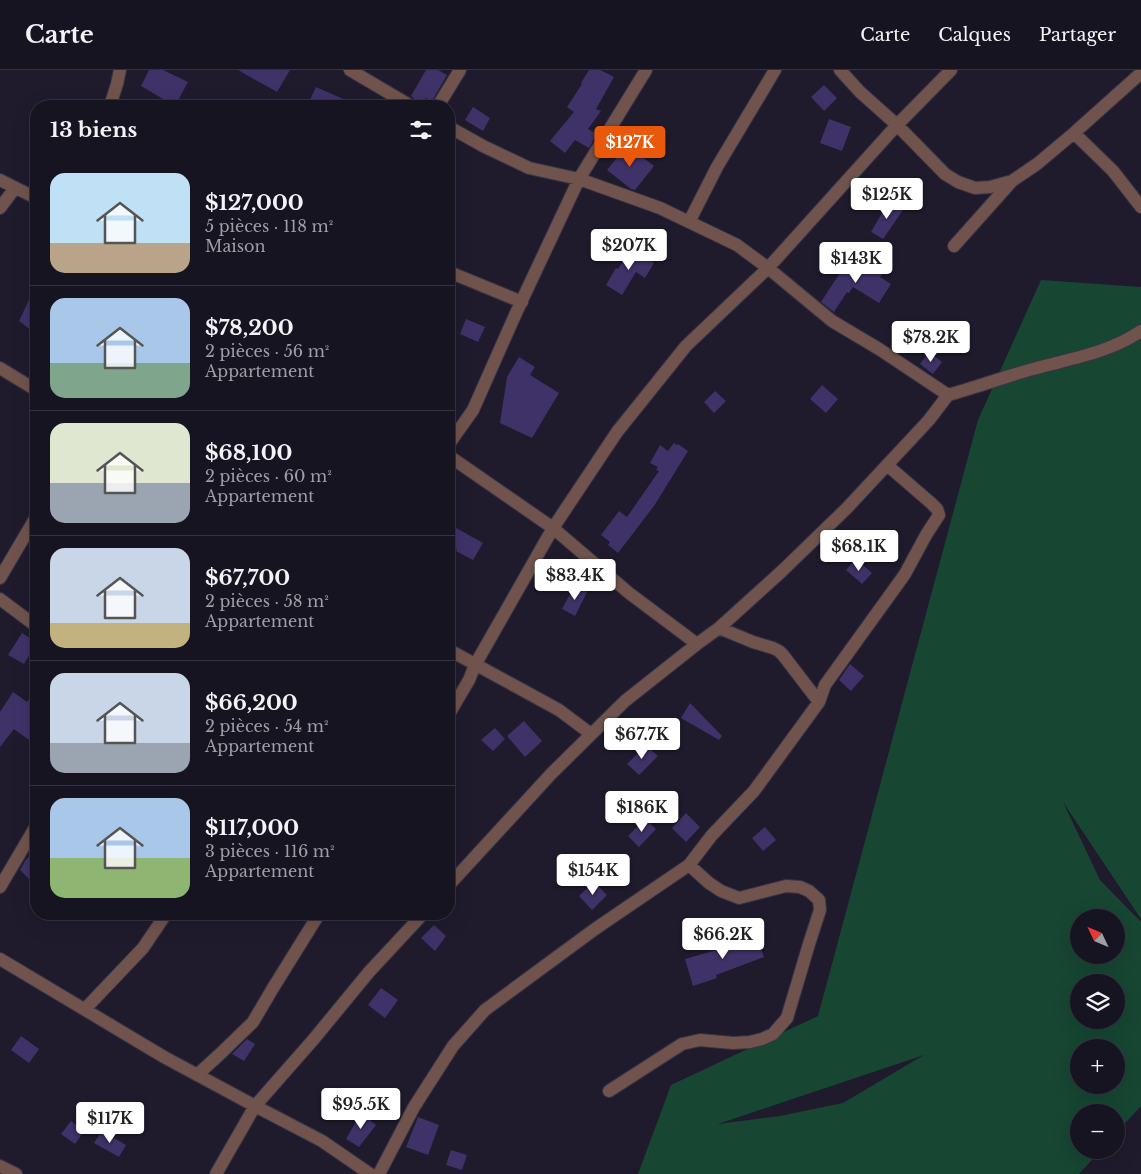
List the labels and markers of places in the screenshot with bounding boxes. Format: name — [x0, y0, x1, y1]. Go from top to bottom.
pin: $127K — [595, 126, 665, 168]
pin: $125K — [852, 178, 922, 220]
pin: $207K — [594, 228, 664, 271]
pin: $143K — [821, 242, 891, 284]
pin: $78.2K — [890, 320, 972, 363]
pin: $68.1K — [818, 530, 900, 572]
pin: $83.4K — [534, 558, 616, 601]
pin: $67.7K — [601, 718, 683, 760]
pin: $186K — [607, 790, 677, 833]
pin: $154K — [558, 854, 628, 896]
pin: $66.2K — [682, 918, 764, 960]
pin: $95.5K — [320, 1088, 402, 1130]
pin: $117K — [75, 1102, 145, 1144]

